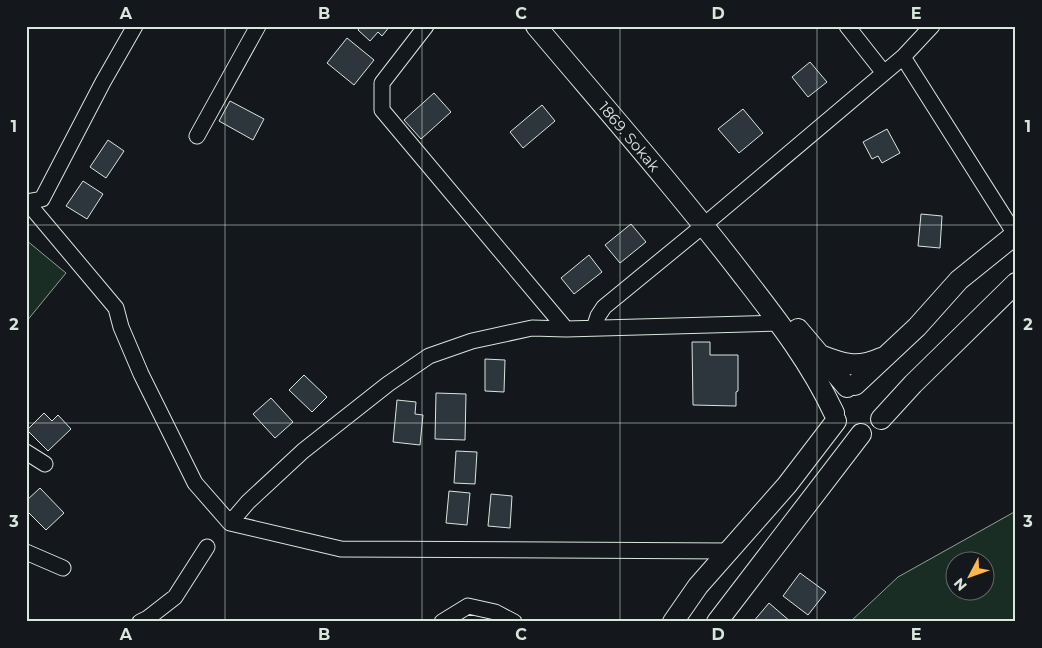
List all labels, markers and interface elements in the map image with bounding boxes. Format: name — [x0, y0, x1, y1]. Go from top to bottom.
text: A — [119, 4, 133, 23]
text: B — [318, 4, 330, 23]
text: C — [515, 4, 527, 23]
text: D — [711, 4, 725, 23]
text: E — [911, 4, 921, 23]
street label: 1869. Sokak — [595, 98, 664, 176]
text: 1 — [11, 117, 17, 136]
text: 1 — [1025, 117, 1031, 136]
text: 2 — [9, 315, 19, 334]
text: 2 — [1023, 315, 1033, 334]
text: 3 — [8, 512, 19, 531]
text: 3 — [1022, 512, 1033, 531]
north arrow — [944, 550, 994, 600]
text: N — [950, 574, 971, 595]
text: A — [119, 625, 133, 644]
text: B — [318, 625, 330, 644]
text: C — [515, 625, 527, 644]
text: D — [711, 625, 725, 644]
text: E — [911, 625, 921, 644]

